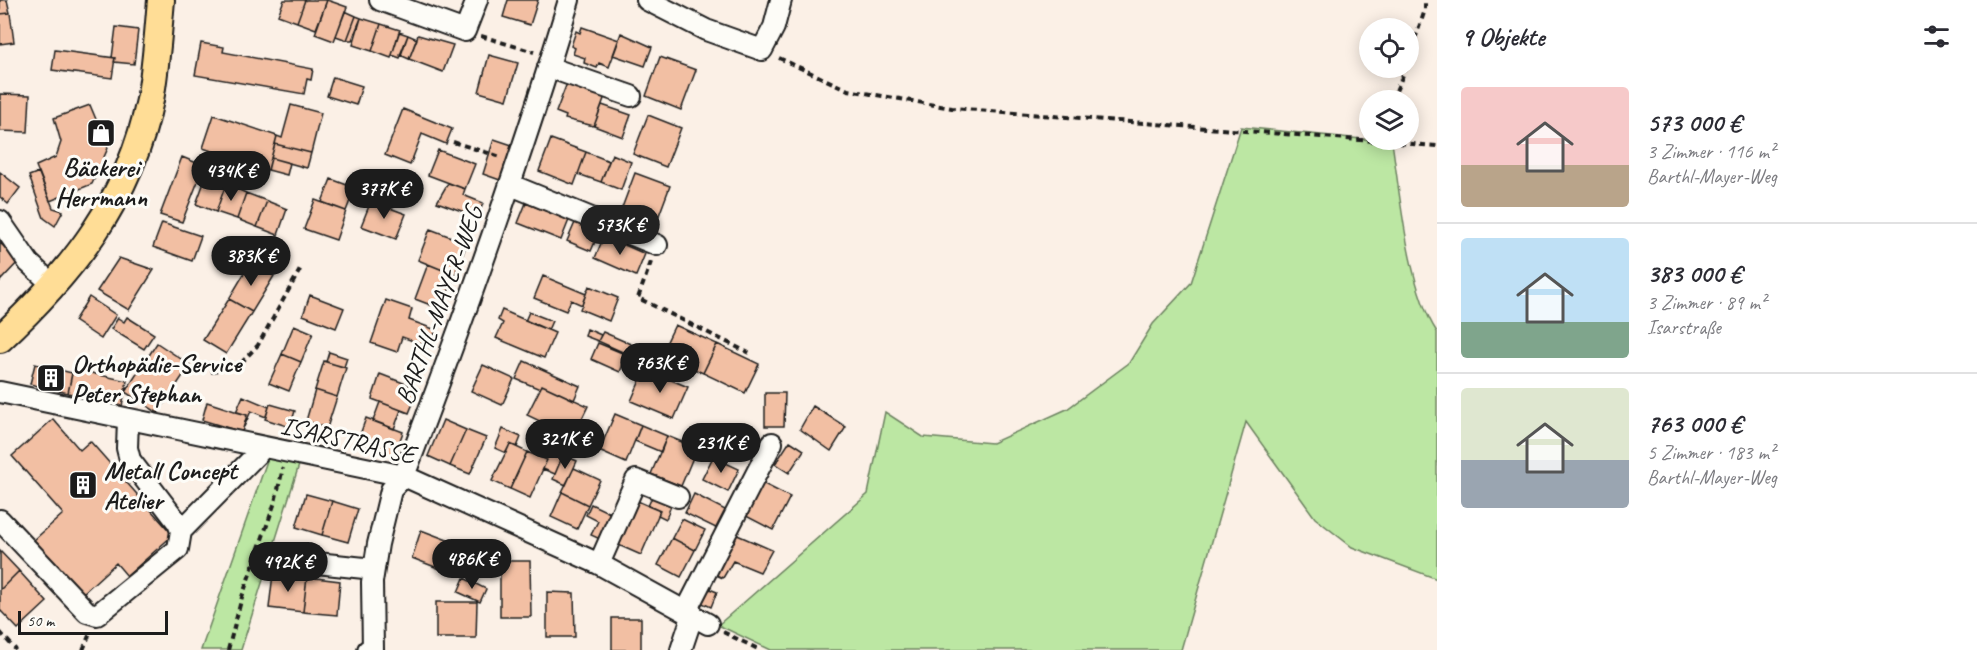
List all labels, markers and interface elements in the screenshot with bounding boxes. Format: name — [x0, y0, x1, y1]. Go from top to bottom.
map controls — [1359, 18, 1419, 150]
button: locate — [1359, 18, 1419, 78]
text: 9 Objekte — [1461, 20, 1545, 53]
icon: filters — [1920, 20, 1953, 53]
button: layers — [1359, 90, 1419, 150]
text: 573 000 € — [1647, 106, 1741, 139]
icon: home — [1509, 111, 1581, 183]
shop icon: Bäckerei Herrmann — [85, 117, 117, 149]
text: 3 Zimmer · 116 m² — [1647, 139, 1775, 164]
place label: Bäckerei Herrmann — [55, 151, 148, 214]
pin: 434K € — [182, 151, 280, 202]
text: 434K € — [206, 158, 257, 183]
text: Barthl-Mayer-Weg — [1647, 164, 1777, 189]
pin: 377K € — [335, 169, 433, 220]
text: 377K € — [359, 176, 409, 201]
street label: BARTHL-MAYER-WEG — [388, 198, 491, 409]
pin: 573K € — [571, 205, 669, 256]
text: 573K € — [595, 212, 645, 237]
pin: 383K € — [202, 236, 300, 287]
text: 383K € — [226, 243, 277, 268]
text: 383 000 € — [1647, 257, 1741, 290]
icon: home — [1509, 262, 1581, 334]
text: 3 Zimmer · 89 m² — [1647, 290, 1766, 315]
text: Isarstraße — [1647, 315, 1721, 340]
pin: 763K € — [611, 343, 709, 394]
place label: Orthopädie-Service Peter Stephan — [72, 347, 243, 410]
text: 763K € — [634, 350, 686, 375]
building icon: Orthopädie-Service Peter Stephan — [35, 362, 67, 394]
text: 763 000 € — [1647, 407, 1742, 440]
street label: ISARSTRASSE — [278, 409, 421, 472]
icon: home — [1509, 412, 1581, 484]
pin: 321K € — [516, 419, 614, 470]
pin: 231K € — [672, 423, 770, 474]
text: 321K € — [540, 426, 591, 451]
text: 231K € — [696, 430, 747, 455]
text: 5 Zimmer · 183 m² — [1647, 440, 1775, 465]
place label: Metall Concept Atelier — [104, 454, 239, 517]
text: Barthl-Mayer-Weg — [1647, 465, 1777, 490]
building icon: Metall Concept Atelier — [67, 469, 99, 501]
pin: 486K € — [423, 539, 521, 590]
pin: 492K € — [239, 542, 337, 593]
text: 486K € — [446, 546, 498, 571]
text: 492K € — [263, 549, 313, 574]
scale bar — [18, 608, 168, 636]
text: 50 m — [27, 611, 54, 631]

